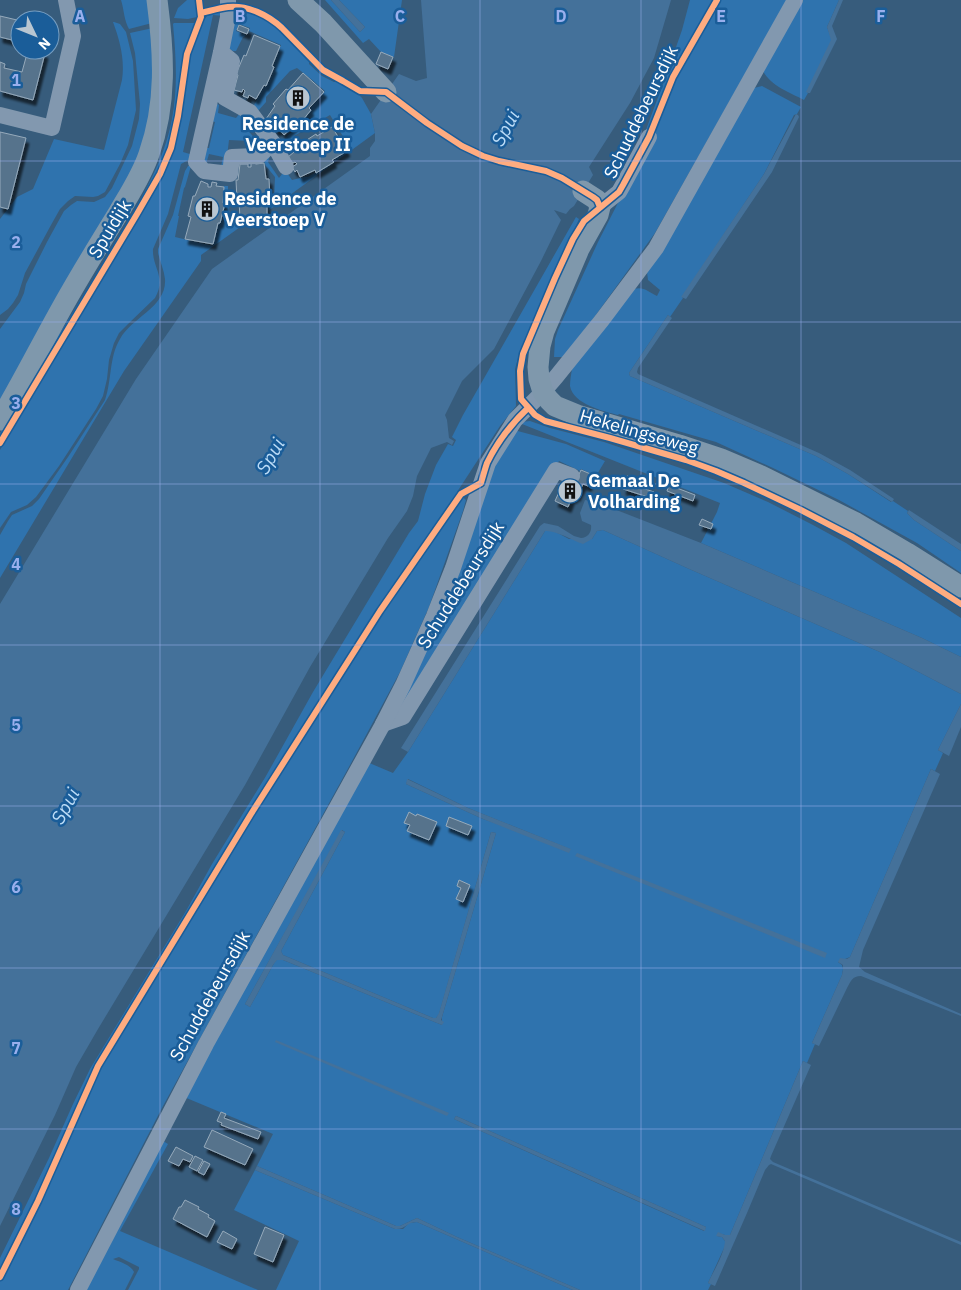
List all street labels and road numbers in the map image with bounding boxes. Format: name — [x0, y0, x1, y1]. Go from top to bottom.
street label: Schuddebeursdijk — [598, 41, 683, 182]
street label: Spuidijk — [83, 195, 136, 262]
street label: Hekelingseweg — [577, 404, 702, 460]
street label: Schuddebeursdijk — [412, 516, 509, 653]
street label: Schuddebeursdijk — [164, 926, 255, 1065]

